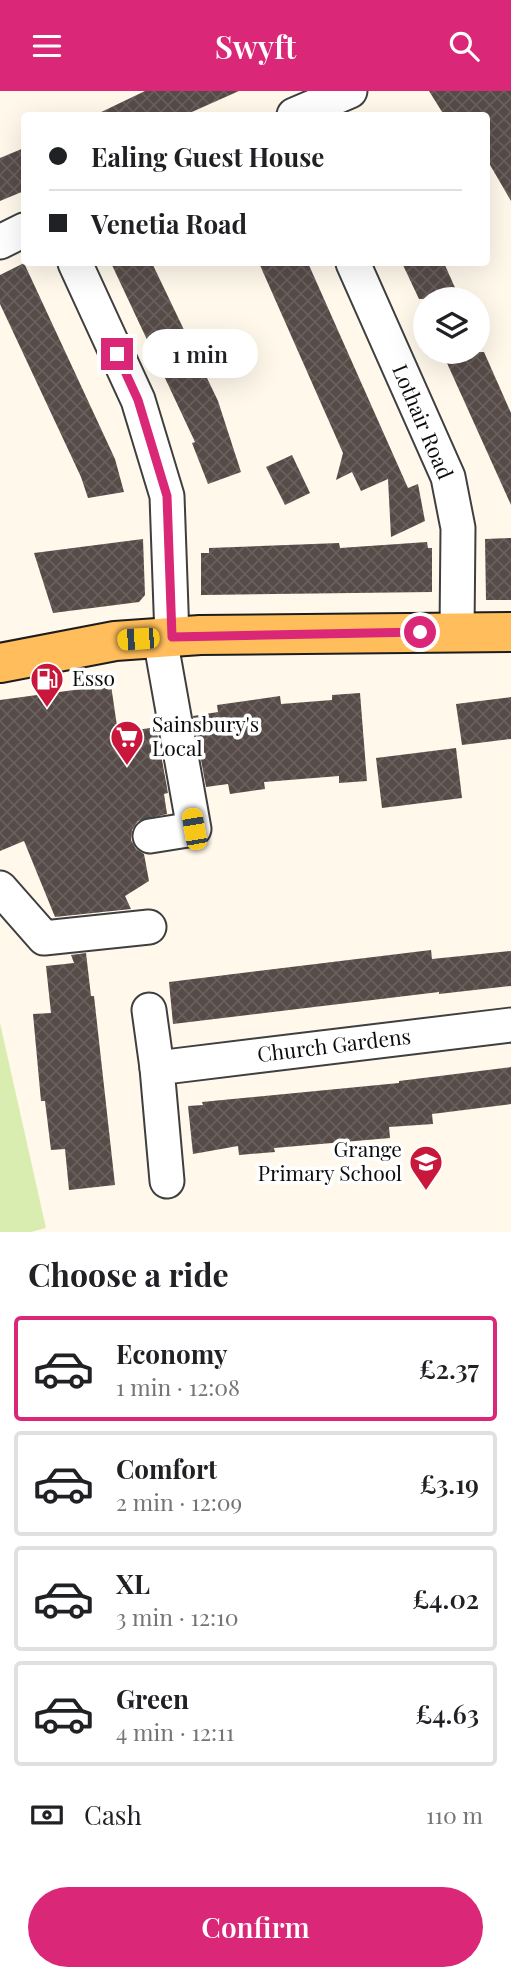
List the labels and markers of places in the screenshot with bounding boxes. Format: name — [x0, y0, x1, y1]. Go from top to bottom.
fuel station icon: Esso — [28, 660, 66, 709]
place label: Esso — [72, 663, 115, 691]
place label: Sainsbury's Local — [152, 709, 259, 761]
supermarket icon: Sainsbury's Local — [108, 718, 146, 767]
place label: Grange Primary School — [258, 1134, 402, 1186]
school or university icon: Grange Primary School — [407, 1143, 445, 1192]

